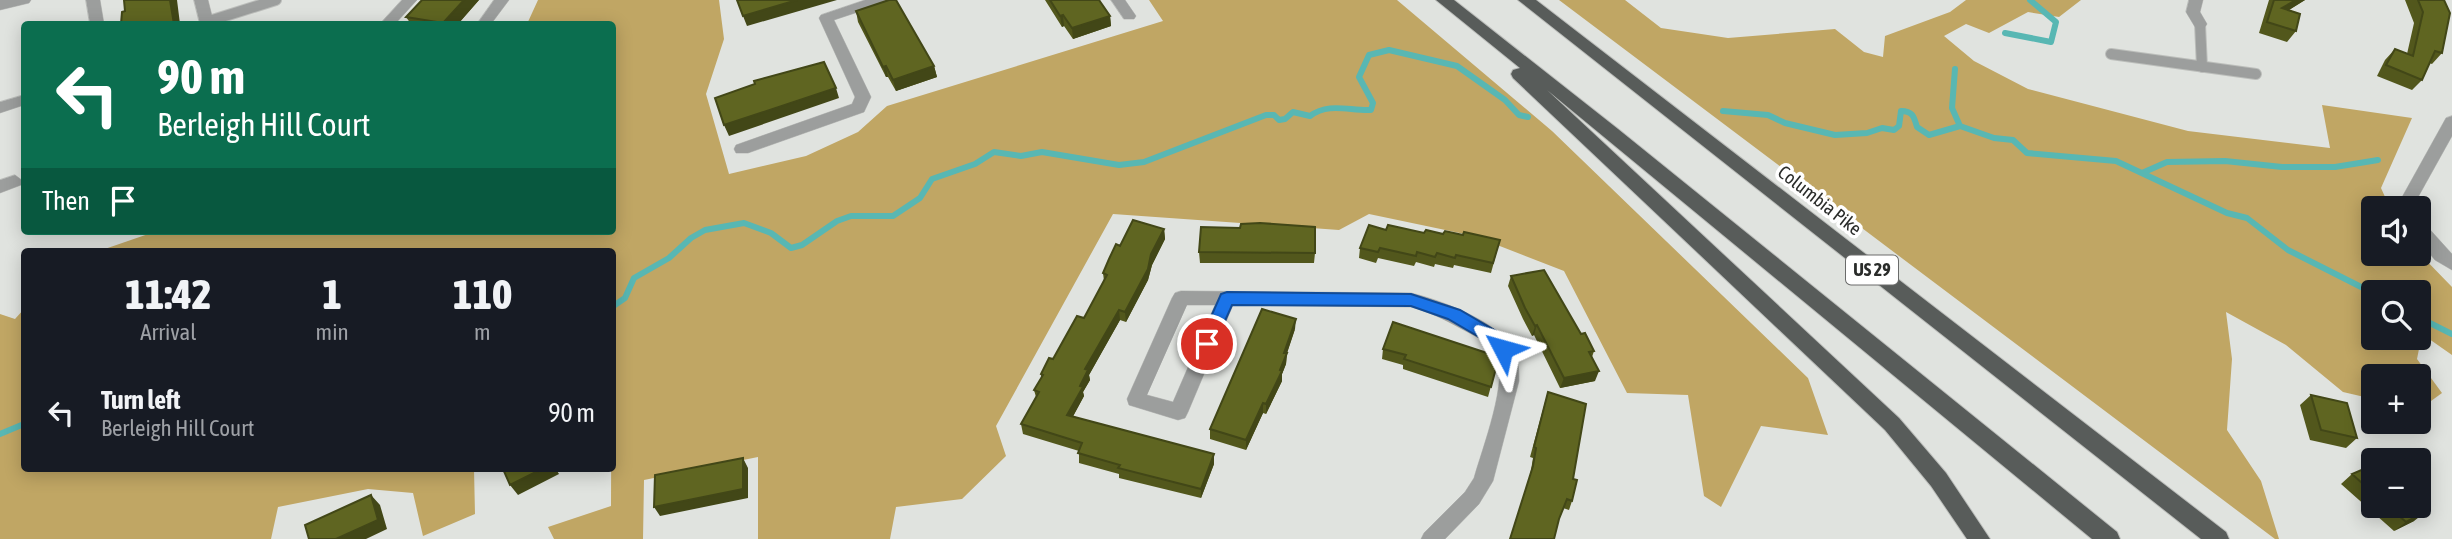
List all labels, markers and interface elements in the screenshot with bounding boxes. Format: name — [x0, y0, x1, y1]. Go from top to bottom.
text: 90 m — [157, 48, 245, 104]
icon: left — [42, 49, 133, 140]
text: Berleigh Hill Court — [157, 106, 370, 143]
street label: Columbia Pike — [1774, 161, 1866, 239]
icon: arrive — [104, 182, 142, 220]
text: Then — [42, 186, 90, 216]
map controls — [2361, 196, 2431, 518]
button: sound — [2361, 196, 2431, 266]
road number: US 29 — [1846, 256, 1898, 284]
text: 11:42 — [125, 270, 212, 318]
text: 1 — [322, 270, 342, 318]
text: 110 — [453, 270, 512, 318]
button: search — [2361, 280, 2431, 350]
position arrow — [1466, 312, 1540, 386]
pin — [1177, 314, 1237, 374]
text: Arrival — [140, 319, 196, 345]
text: min — [316, 319, 349, 345]
text: m — [474, 319, 491, 345]
icon: arrive — [1188, 325, 1226, 363]
button: + — [2361, 364, 2431, 434]
text: Turn left — [101, 385, 181, 415]
icon: left — [42, 394, 80, 432]
text: 90 m — [548, 398, 595, 428]
text: Berleigh Hill Court — [101, 415, 254, 441]
button: − — [2361, 448, 2431, 518]

